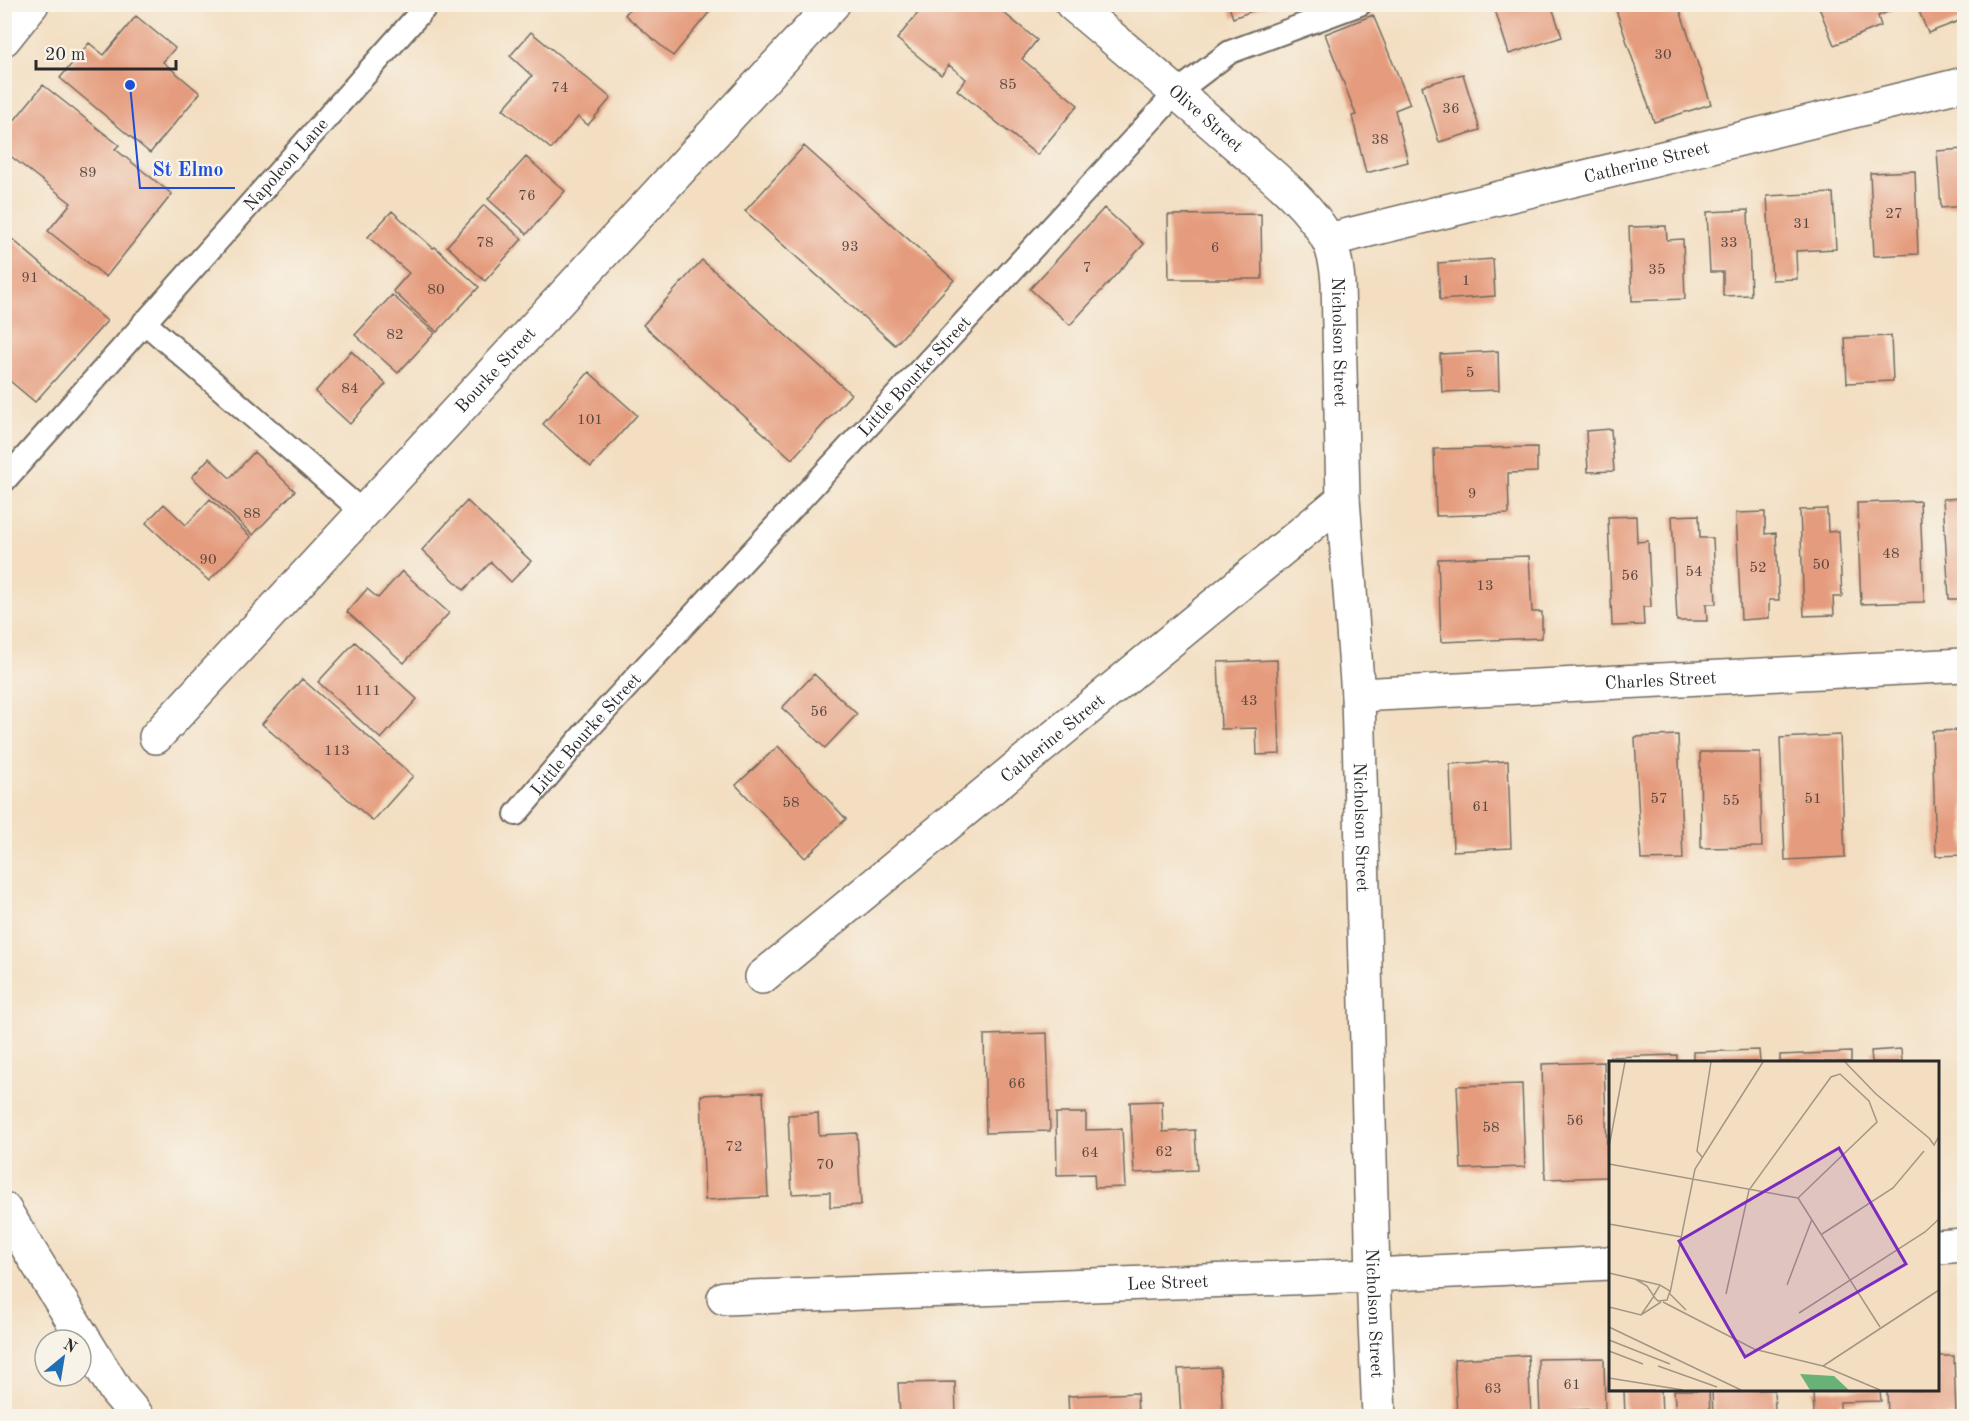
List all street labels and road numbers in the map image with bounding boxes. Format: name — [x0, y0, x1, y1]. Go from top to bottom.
street label: Olive Street — [1165, 82, 1246, 156]
street label: Napoleon Lane — [241, 115, 332, 214]
street label: Catherine Street — [1582, 139, 1711, 187]
street label: Nicholson Street — [1328, 277, 1349, 407]
street label: Little Bourke Street — [855, 313, 975, 440]
street label: Bourke Street — [452, 324, 540, 416]
street label: Charles Street — [1604, 669, 1717, 693]
street label: Little Bourke Street — [528, 670, 645, 799]
street label: Catherine Street — [998, 691, 1108, 787]
street label: Nicholson Street — [1350, 763, 1371, 892]
street label: Nicholson Street — [1362, 1248, 1385, 1378]
street label: Lee Street — [1127, 1273, 1209, 1294]

